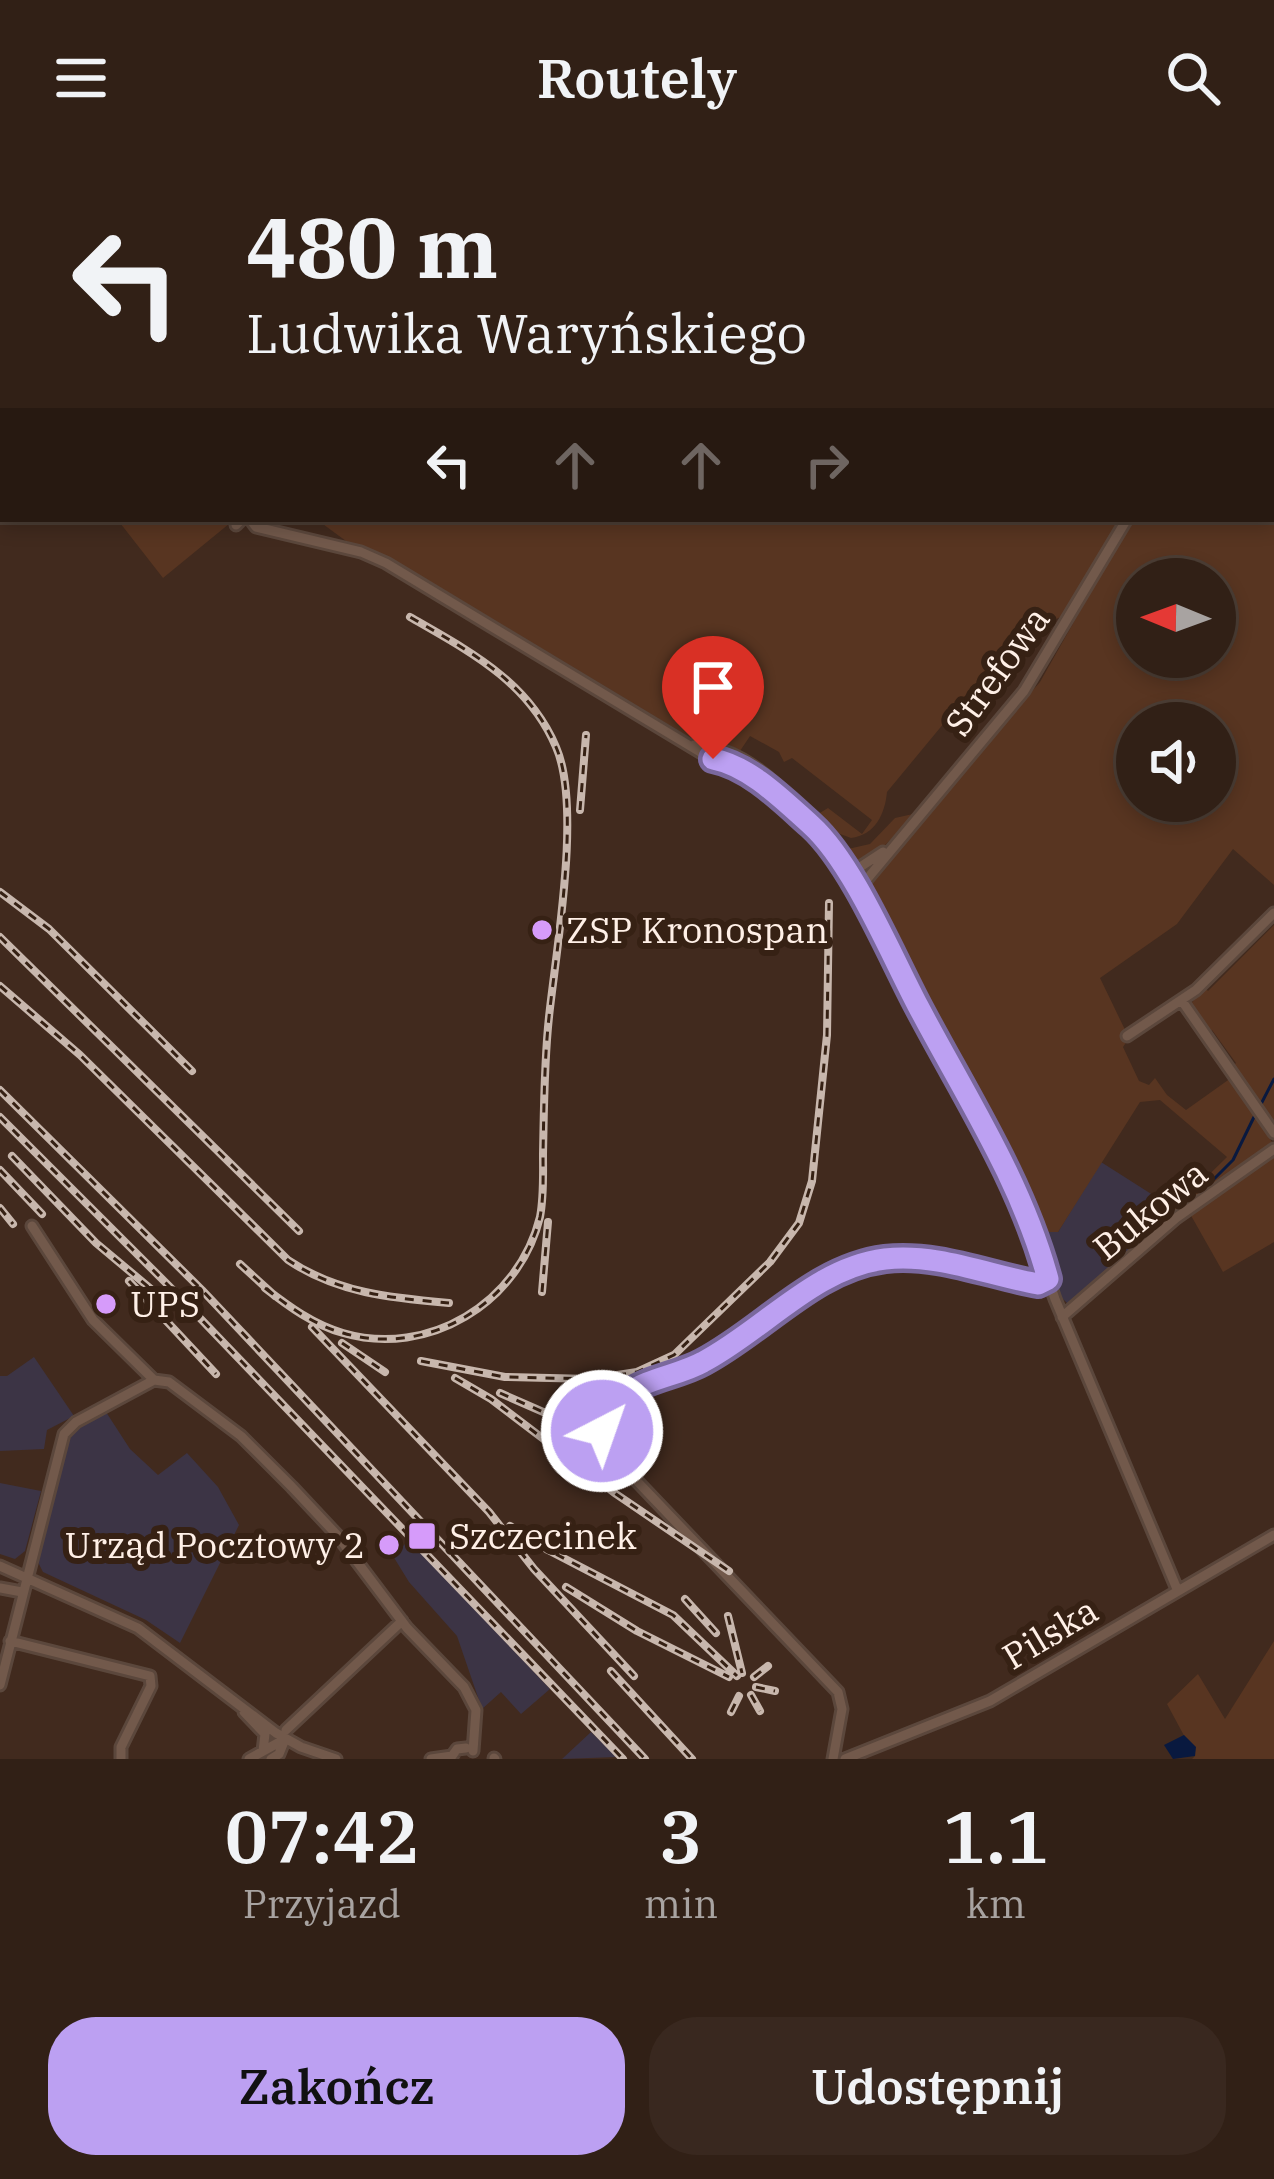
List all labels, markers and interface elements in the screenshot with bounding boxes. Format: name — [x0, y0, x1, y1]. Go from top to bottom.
text: Routely — [537, 43, 737, 113]
icon: menu — [48, 45, 114, 111]
icon: search — [1160, 45, 1226, 111]
text: 480 m — [246, 192, 498, 301]
icon: left — [48, 204, 204, 360]
text: Ludwika Waryńskiego — [246, 298, 807, 368]
icon: left — [416, 432, 482, 498]
icon: ahead — [542, 432, 608, 498]
icon: ahead — [668, 432, 734, 498]
icon: right — [794, 432, 860, 498]
north arrow — [1116, 558, 1236, 678]
map controls — [1116, 558, 1236, 822]
street label: Strefowa — [934, 597, 1059, 745]
pin — [662, 636, 764, 759]
icon: arrive — [680, 654, 746, 720]
button: sound — [1116, 702, 1236, 822]
place label: ZSP Kronospan — [566, 906, 828, 953]
marker: ZSP Kronospan — [529, 917, 555, 943]
street label: Bukowa — [1083, 1149, 1217, 1270]
place label: UPS — [130, 1280, 200, 1327]
marker: UPS — [93, 1291, 119, 1317]
position arrow — [539, 1368, 665, 1494]
place label: Szczecinek — [449, 1512, 637, 1559]
marker: Szczecinek — [406, 1520, 438, 1552]
place label: Urząd Pocztowy 2 — [65, 1521, 365, 1568]
marker: Urząd Pocztowy 2 — [376, 1532, 402, 1558]
street label: Pilska — [994, 1586, 1106, 1679]
text: 07:42 — [225, 1789, 419, 1883]
text: 3 — [659, 1789, 703, 1883]
text: 1.1 — [943, 1789, 1049, 1883]
text: Przyjazd — [243, 1878, 401, 1929]
text: min — [644, 1878, 718, 1929]
text: km — [966, 1878, 1026, 1929]
button: Zakończ — [48, 2017, 625, 2155]
button: Udostępnij — [649, 2017, 1226, 2155]

